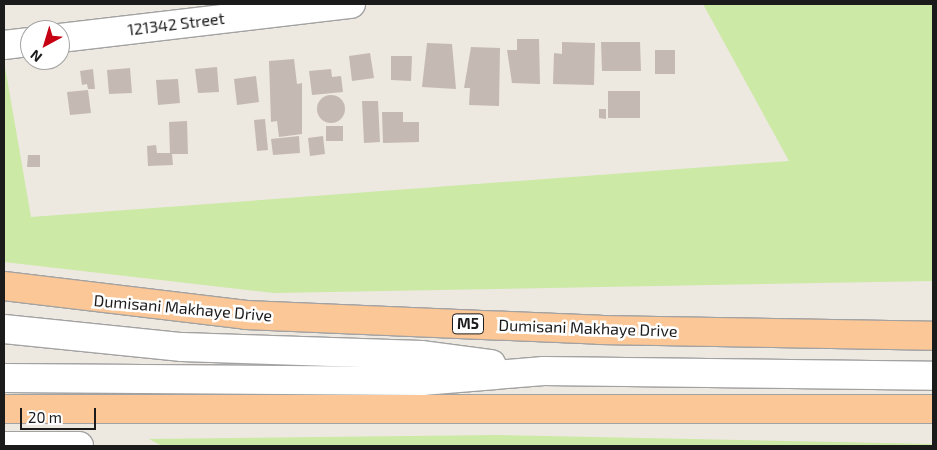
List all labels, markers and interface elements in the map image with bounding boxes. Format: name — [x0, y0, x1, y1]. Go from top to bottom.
street label: 121342 Street — [126, 9, 226, 39]
north arrow — [20, 20, 70, 70]
text: N — [27, 46, 45, 66]
street label: Dumisani Makhaye Drive — [93, 291, 273, 325]
road number: M5 — [452, 312, 484, 336]
street label: Dumisani Makhaye Drive — [498, 315, 678, 341]
scale bar — [22, 398, 99, 430]
text: 20 m — [28, 408, 62, 426]

